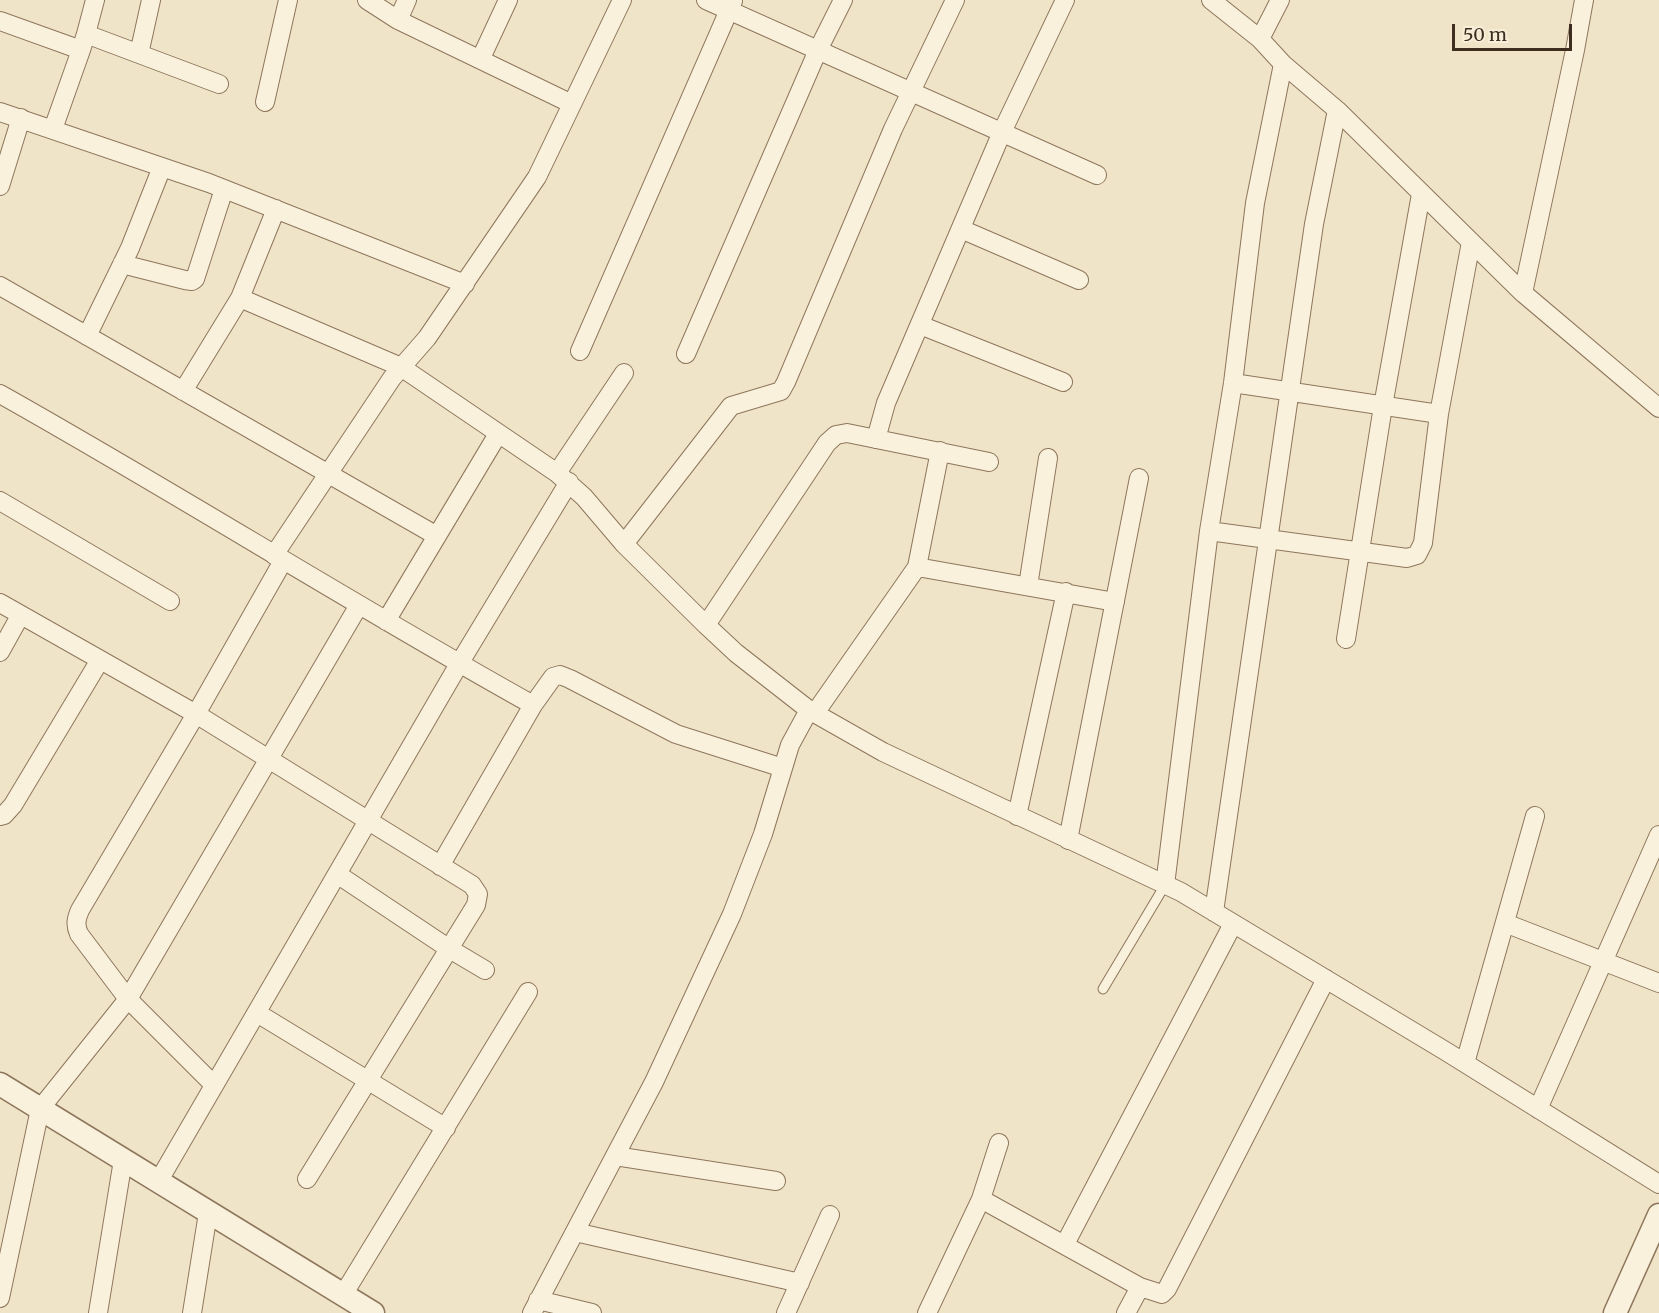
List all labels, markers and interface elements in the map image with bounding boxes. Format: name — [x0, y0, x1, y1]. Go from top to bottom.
scale bar — [1455, 12, 1575, 50]
text: 50 m — [1463, 23, 1507, 46]

